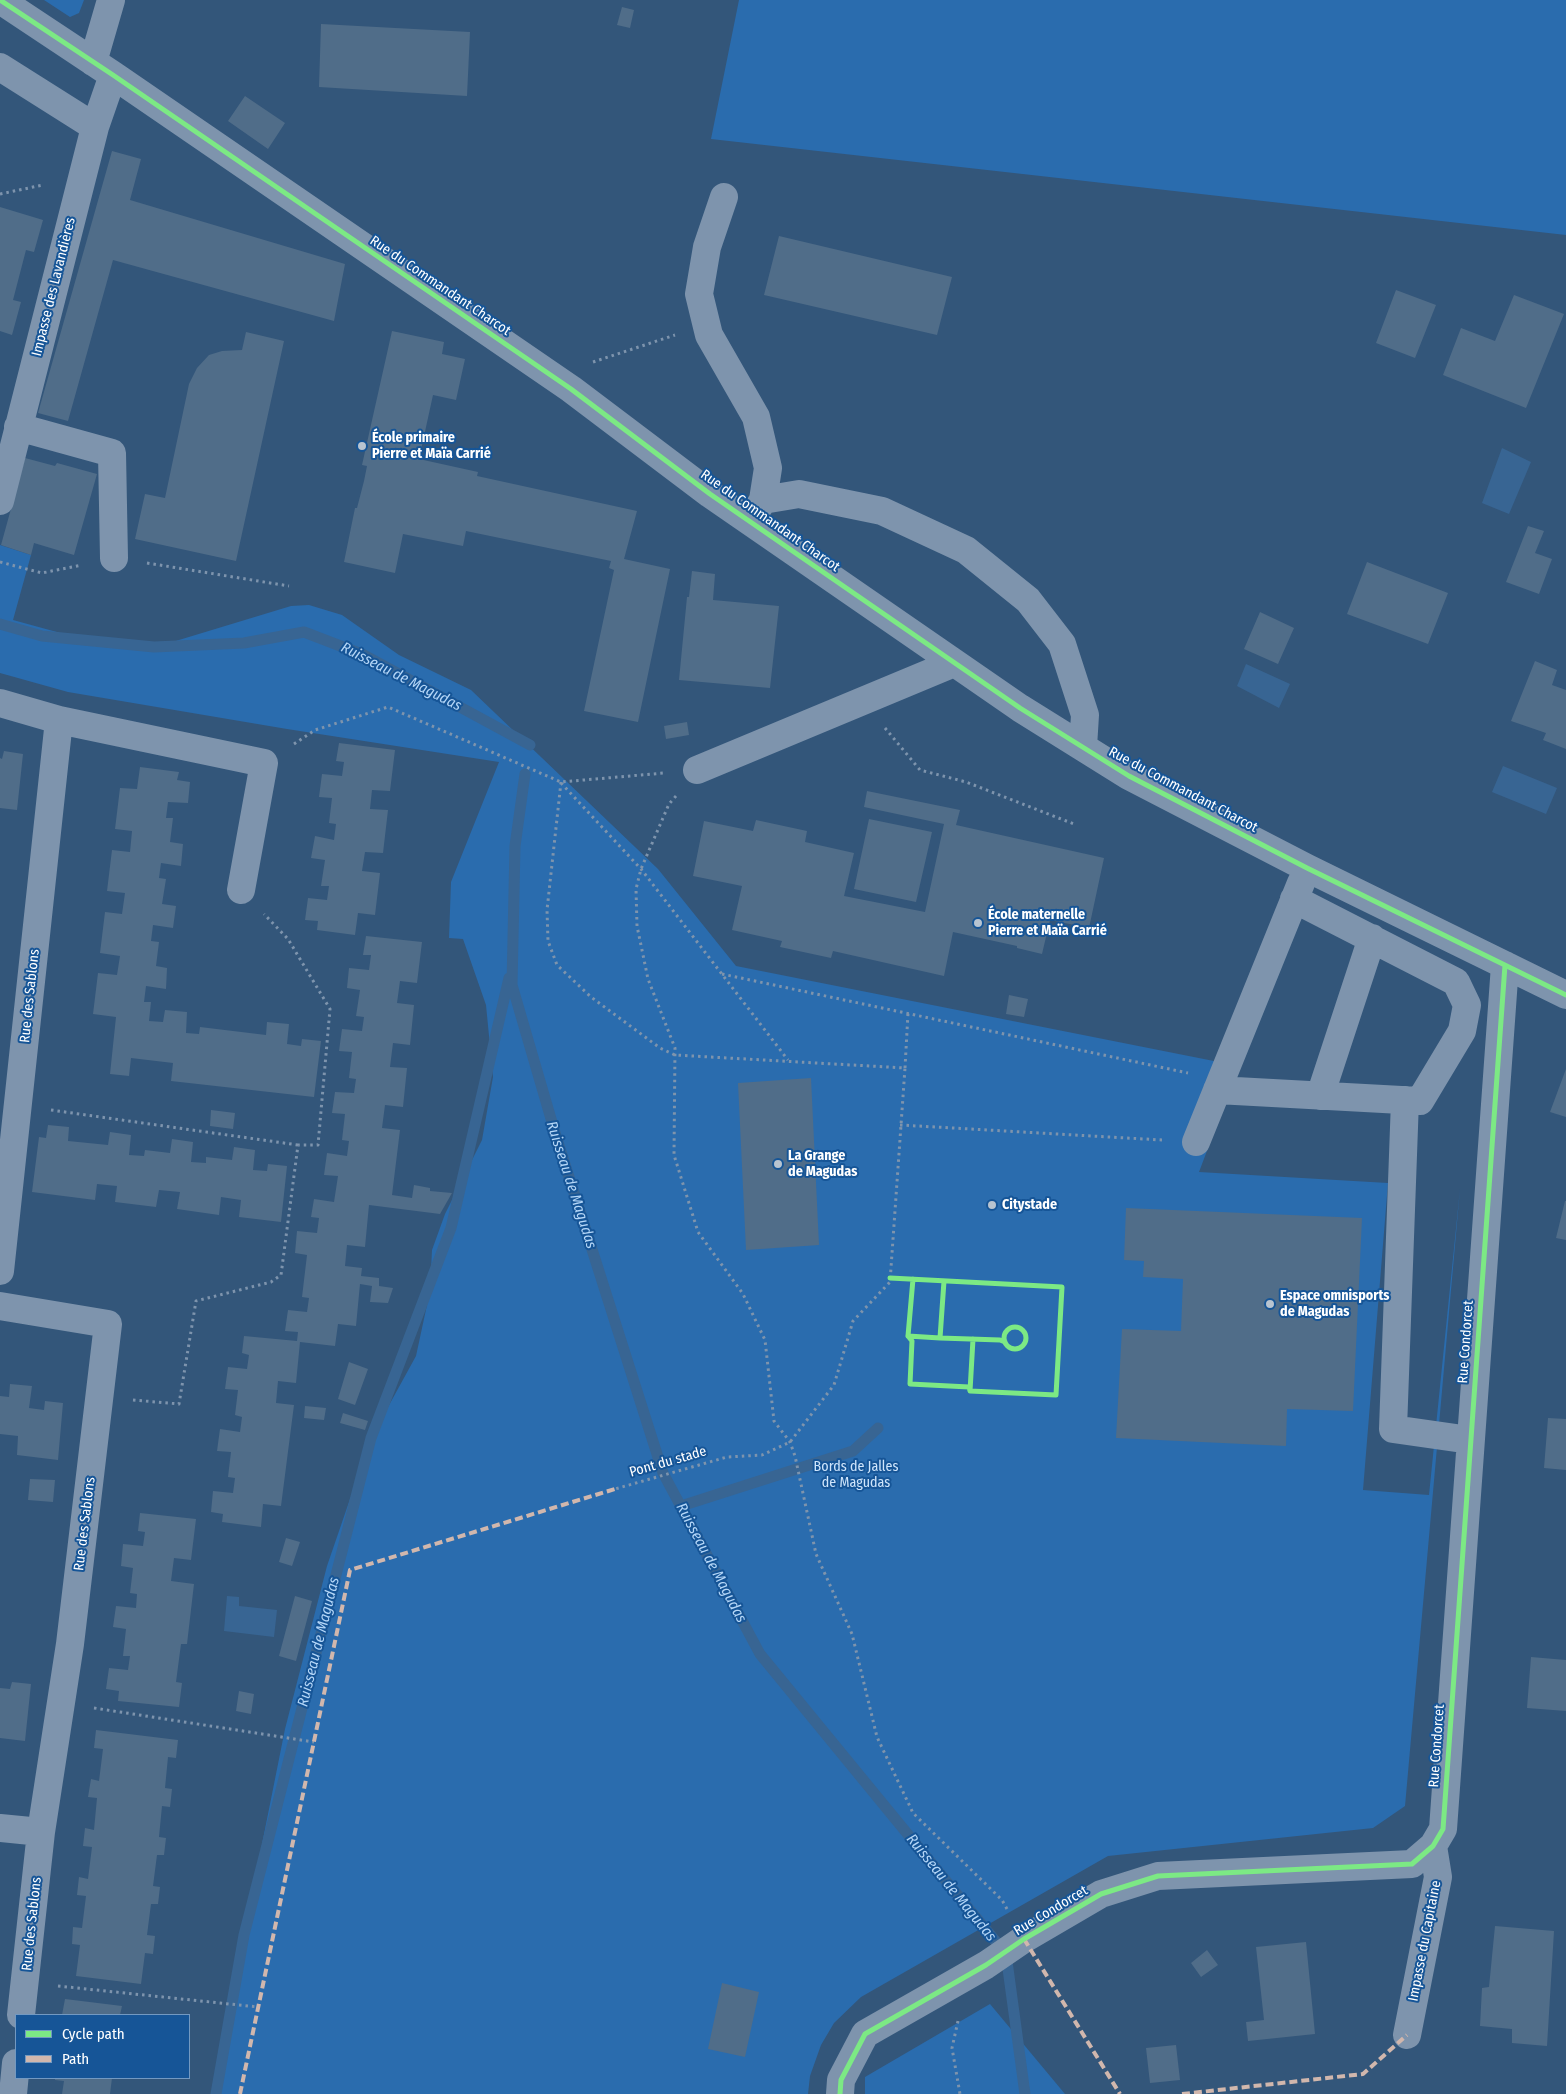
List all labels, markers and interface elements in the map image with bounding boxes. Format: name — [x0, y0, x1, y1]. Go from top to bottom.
street label: Impasse des Lavandières — [29, 216, 79, 358]
street label: Rue du Commandant Charcot — [366, 233, 514, 339]
place label: École primaire Pierre et Maïa Carrié — [372, 430, 491, 462]
marker: École primaire Pierre et Maïa Carrié — [356, 440, 368, 452]
street label: Rue du Commandant Charcot — [697, 466, 843, 576]
water label: Ruisseau de Magudas — [338, 639, 464, 715]
street label: Rue du Commandant Charcot — [1106, 744, 1260, 836]
place label: École maternelle Pierre et Maïa Carrié — [988, 907, 1107, 940]
marker: École maternelle Pierre et Maïa Carrié — [972, 917, 984, 929]
street label: Rue des Sablons — [17, 948, 43, 1044]
water label: Ruisseau de Magudas — [542, 1119, 600, 1251]
place label: La Grange de Magudas — [788, 1148, 857, 1180]
marker: La Grange de Magudas — [772, 1158, 784, 1170]
place label: Citystade — [1002, 1197, 1057, 1213]
marker: Citystade — [986, 1199, 998, 1211]
place label: Espace omnisports de Magudas — [1280, 1288, 1389, 1320]
marker: Espace omnisports de Magudas — [1264, 1298, 1276, 1310]
street label: Rue Condorcet — [1455, 1300, 1477, 1384]
street label: Pont du stade — [628, 1443, 708, 1481]
park label: Bords de Jalles de Magudas — [814, 1459, 898, 1491]
street label: Rue des Sablons — [71, 1476, 99, 1572]
water label: Ruisseau de Magudas — [672, 1500, 750, 1626]
water label: Ruisseau de Magudas — [294, 1575, 344, 1709]
street label: Rue Condorcet — [1426, 1704, 1448, 1788]
water label: Ruisseau de Magudas — [902, 1831, 1000, 1945]
street label: Rue des Sablons — [19, 1876, 45, 1972]
street label: Impasse du Capitaine — [1405, 1879, 1445, 2003]
street label: Rue Condorcet — [1011, 1882, 1091, 1940]
legend — [15, 2014, 190, 2079]
text: Cycle path — [62, 2025, 125, 2043]
text: Path — [62, 2050, 89, 2068]

